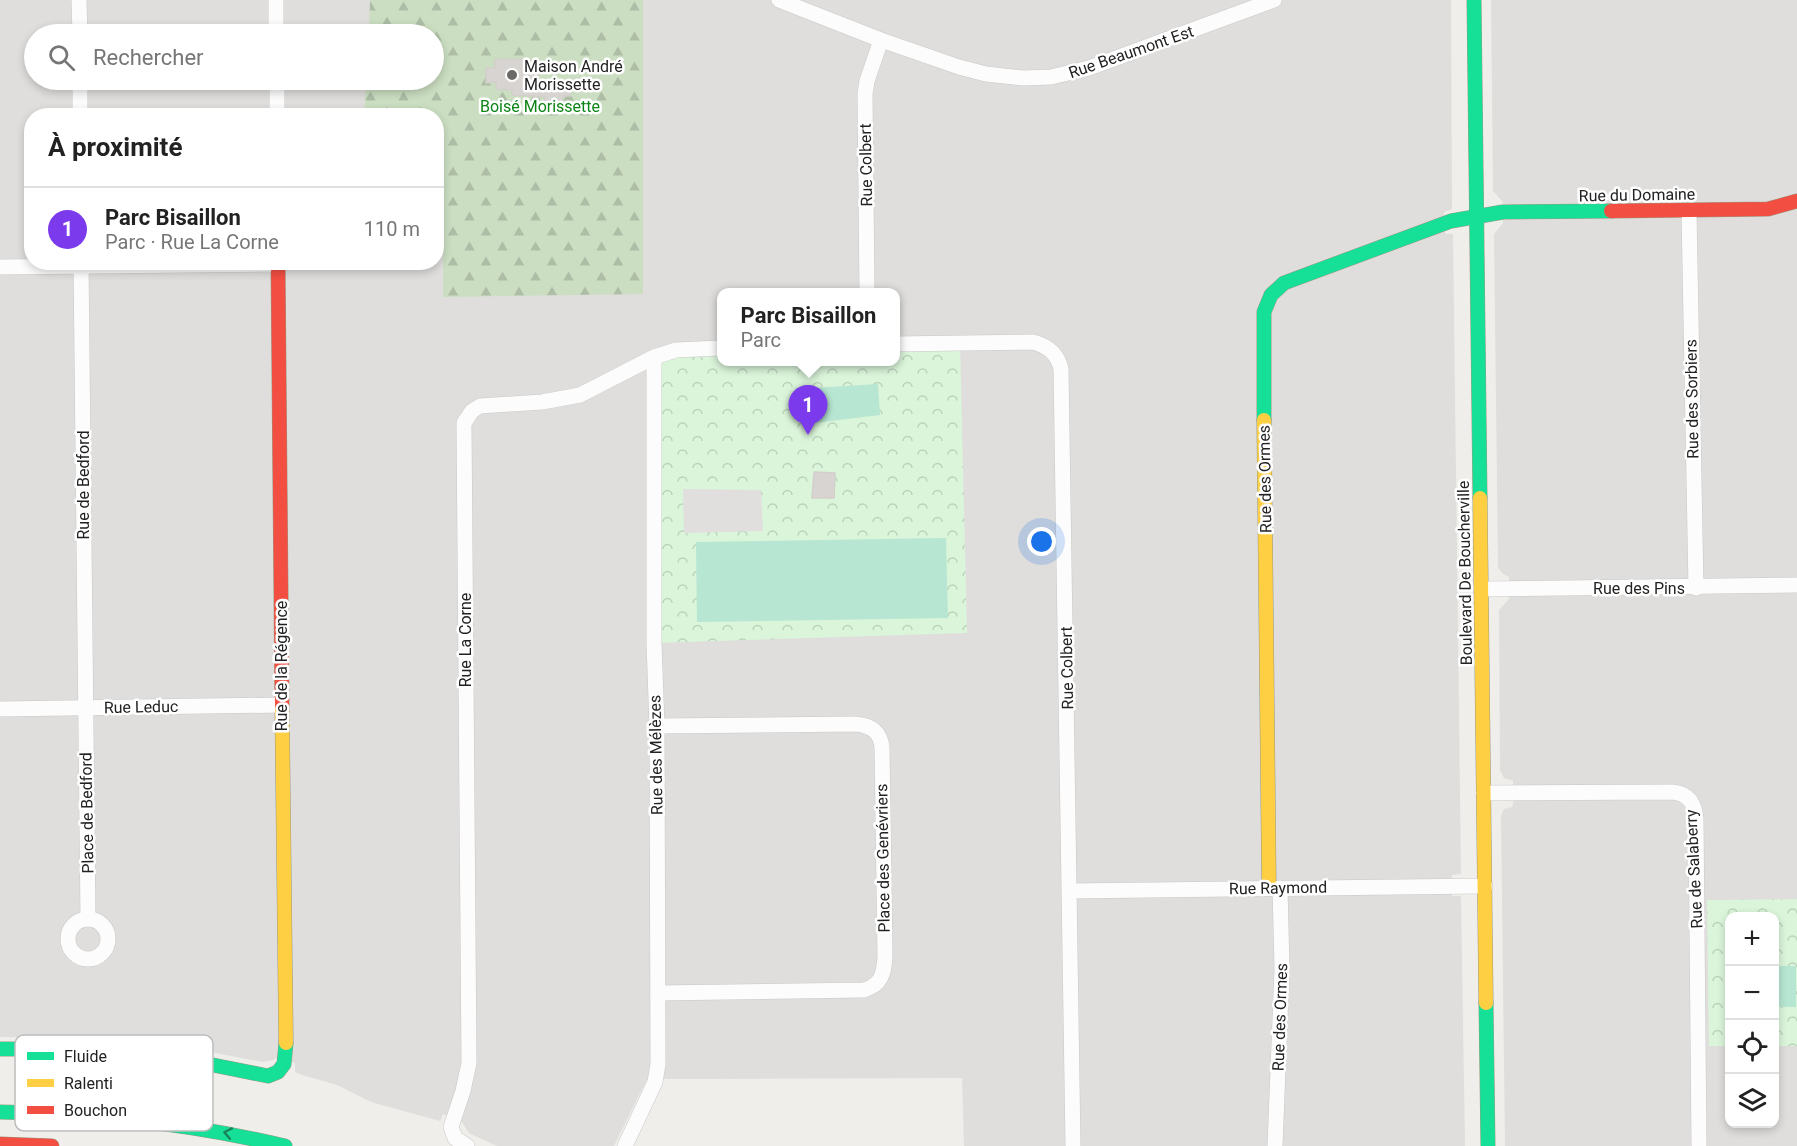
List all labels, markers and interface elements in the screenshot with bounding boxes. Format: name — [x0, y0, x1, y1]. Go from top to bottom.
street label: Rue Beaumont Est — [1066, 22, 1196, 82]
search box — [24, 24, 444, 90]
icon: search — [45, 41, 78, 74]
text: Rechercher — [93, 45, 204, 70]
place label: Maison André Morissette — [524, 57, 623, 94]
marker: Maison André Morissette — [505, 68, 519, 82]
park label: Boisé Morissette — [480, 97, 600, 116]
street label: Rue Colbert — [856, 123, 876, 207]
text: À proximité — [48, 132, 182, 162]
street label: Rue du Domaine — [1579, 184, 1695, 206]
text: Parc Bisaillon — [105, 205, 241, 230]
text: 1 — [62, 217, 73, 241]
text: 110 m — [364, 217, 420, 241]
text: Parc · Rue La Corne — [105, 230, 279, 254]
popup — [717, 288, 900, 366]
text: Parc Bisaillon — [741, 303, 876, 328]
text: Parc — [741, 328, 781, 352]
street label: Rue des Sorbiers — [1681, 339, 1703, 459]
pin: 1 — [788, 386, 828, 435]
street label: Rue des Ormes — [1255, 425, 1275, 533]
street label: Rue de Bedford — [74, 430, 93, 540]
street label: Boulevard De Boucherville — [1454, 480, 1476, 666]
your location — [1027, 527, 1056, 556]
street label: Rue des Pins — [1593, 579, 1685, 598]
street label: Rue La Corne — [456, 593, 475, 687]
street label: Rue de la Régence — [272, 601, 291, 731]
street label: Rue Colbert — [1057, 626, 1077, 710]
street label: Rue des Mélèzes — [645, 695, 667, 815]
street label: Rue Leduc — [104, 697, 178, 717]
street label: Place de Bedford — [76, 752, 98, 874]
street label: Place des Genévriers — [872, 783, 894, 933]
street label: Rue de Salaberry — [1681, 808, 1707, 929]
street label: Rue Raymond — [1229, 878, 1327, 898]
map controls — [1725, 912, 1779, 1128]
button: + — [1725, 912, 1779, 966]
street label: Rue des Ormes — [1269, 963, 1291, 1071]
button: − — [1725, 966, 1779, 1020]
button: locate — [1725, 1020, 1779, 1074]
legend — [15, 1035, 213, 1131]
text: Fluide — [64, 1047, 107, 1066]
text: Ralenti — [64, 1074, 113, 1093]
button: layers — [1725, 1074, 1779, 1128]
text: Bouchon — [64, 1101, 127, 1120]
one-way arrow — [223, 1127, 233, 1140]

